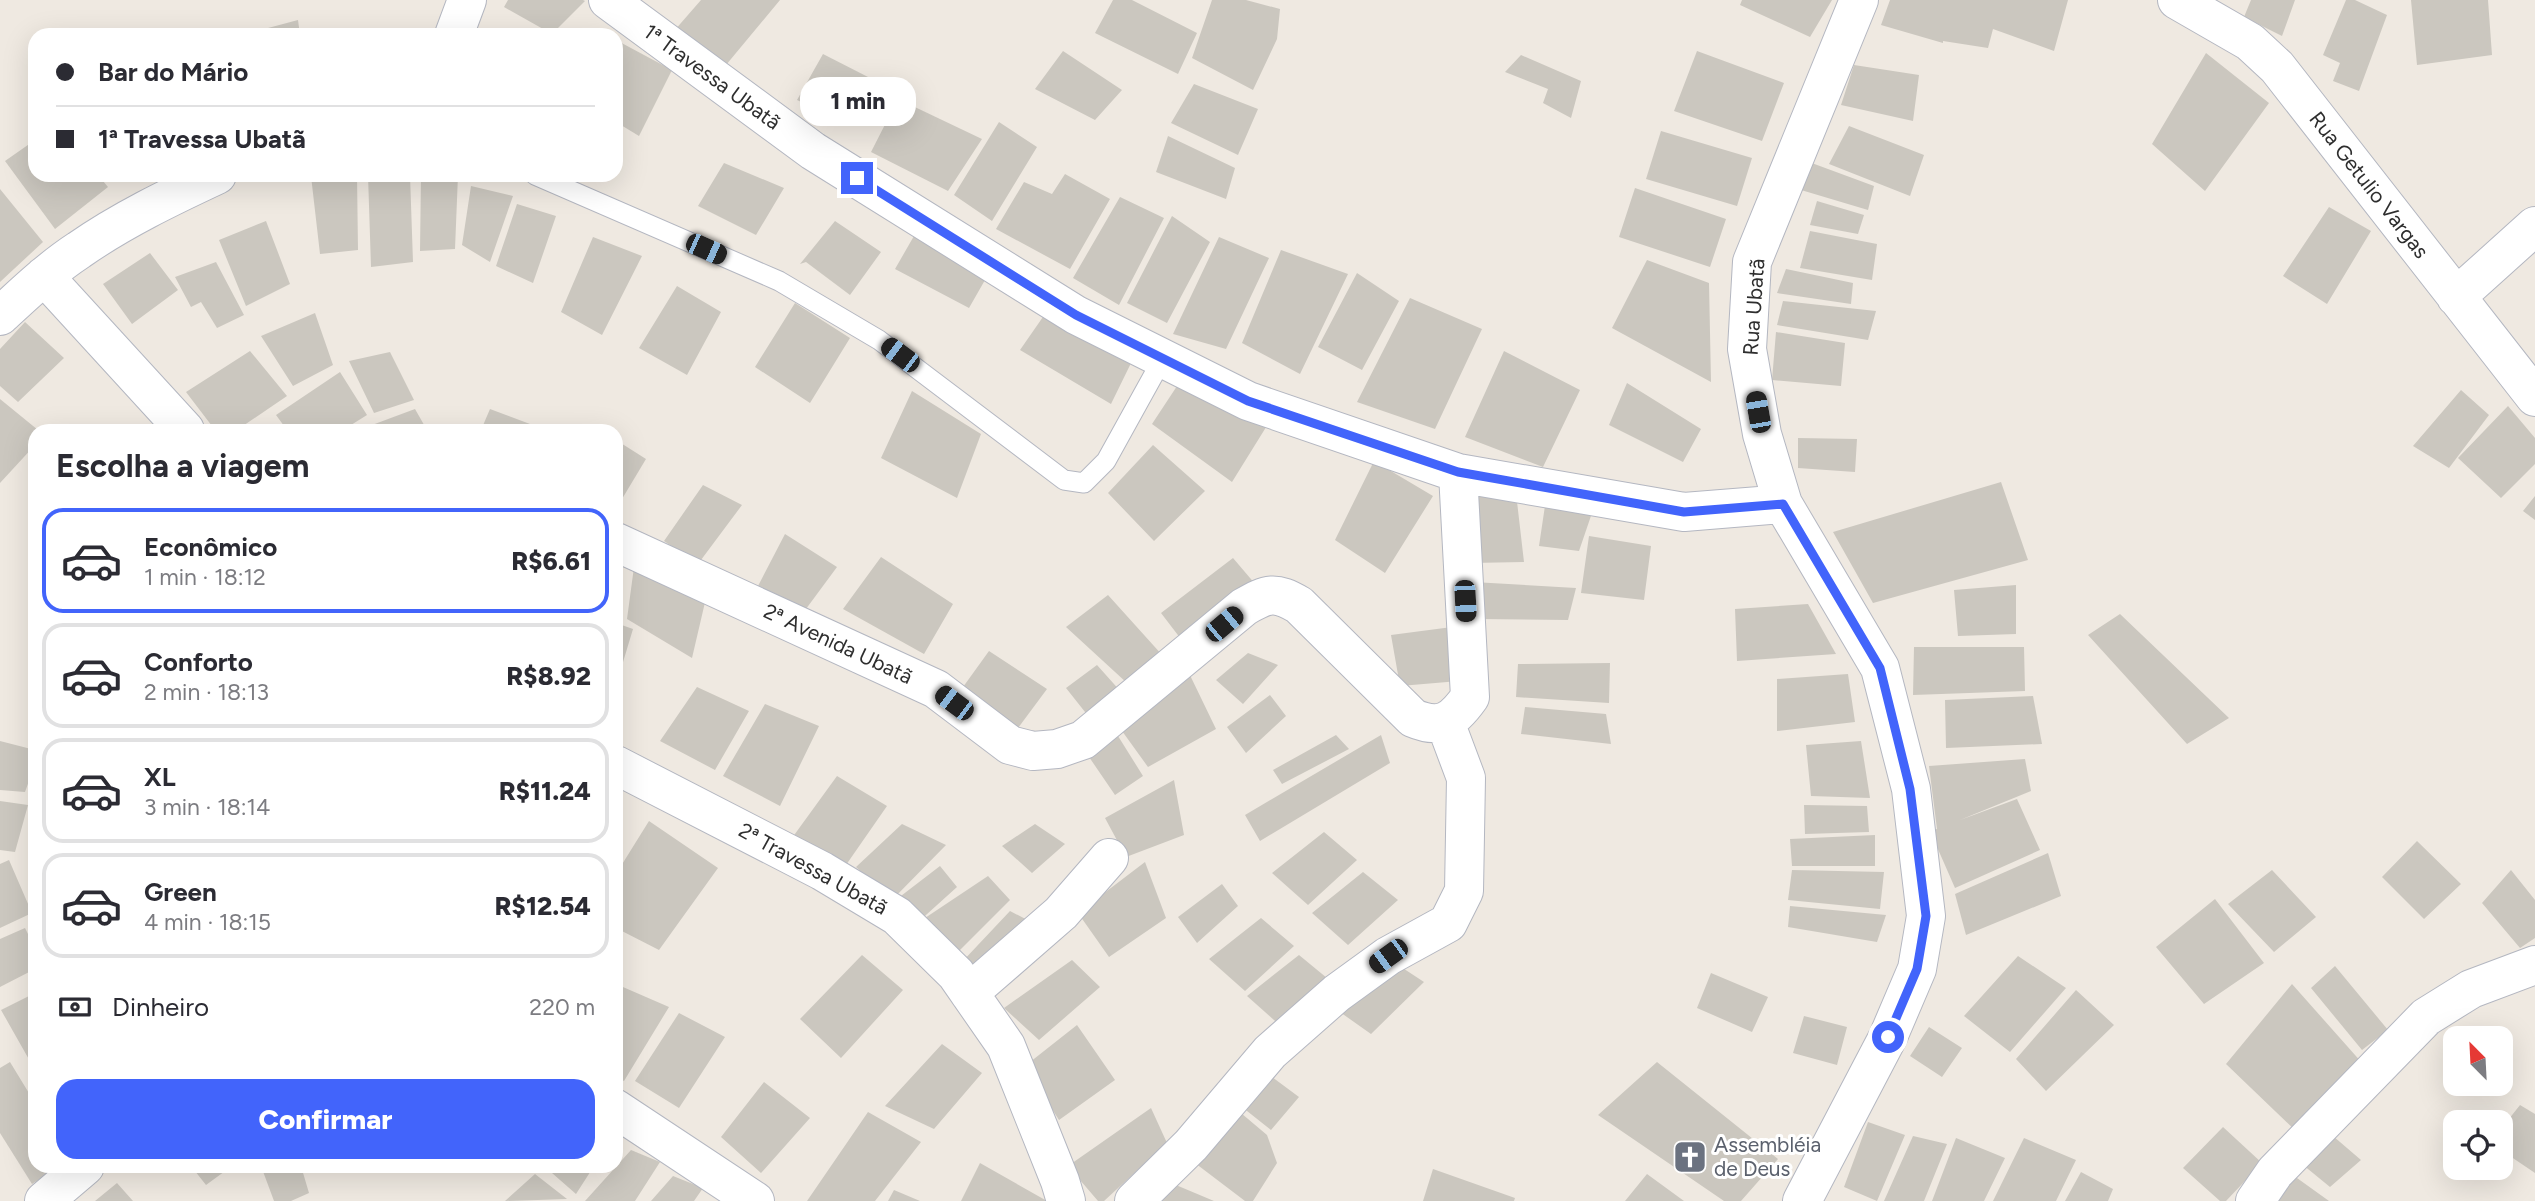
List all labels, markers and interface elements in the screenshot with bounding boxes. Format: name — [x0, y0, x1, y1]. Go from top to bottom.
street label: 1ª Travessa Ubatã — [639, 19, 786, 135]
text: Bar do Mário — [98, 56, 248, 88]
callout: 1 min — [799, 76, 915, 125]
text: 1 min — [831, 87, 885, 115]
street label: Rua Getulio Vargas — [2304, 106, 2434, 263]
text: 1ª Travessa Ubatã — [98, 123, 306, 155]
route end — [841, 162, 873, 194]
car — [683, 231, 730, 267]
street label: Rua Ubatã — [1738, 258, 1769, 356]
car — [877, 334, 924, 376]
car — [1745, 389, 1772, 435]
text: Escolha a viagem — [56, 447, 309, 485]
icon: car — [60, 529, 123, 592]
text: Econômico — [144, 531, 277, 563]
text: R$6.61 — [511, 545, 591, 577]
text: 1 min · 18:12 — [144, 563, 266, 591]
car — [1454, 579, 1477, 623]
street label: 2ª Avenida Ubatã — [760, 598, 917, 689]
car — [1202, 602, 1247, 646]
icon: car — [60, 644, 123, 707]
text: Conforto — [144, 646, 253, 678]
text: R$8.92 — [506, 660, 591, 692]
text: 2 min · 18:13 — [144, 678, 269, 706]
car — [931, 682, 978, 724]
icon: car — [60, 759, 123, 822]
text: XL — [144, 761, 176, 793]
text: R$11.24 — [499, 775, 591, 807]
text: 3 min · 18:14 — [144, 793, 270, 821]
street label: 2ª Travessa Ubatã — [735, 817, 892, 920]
icon: car — [60, 874, 123, 937]
text: Green — [144, 876, 217, 908]
text: R$12.54 — [495, 890, 591, 922]
text: 4 min · 18:15 — [144, 908, 271, 936]
car — [1365, 935, 1412, 977]
icon: cash — [56, 988, 94, 1026]
text: Dinheiro — [112, 991, 209, 1023]
text: 220 m — [529, 993, 595, 1021]
route start — [1872, 1021, 1904, 1053]
north arrow — [2443, 1026, 2513, 1096]
map controls — [2443, 1026, 2513, 1180]
button: Confirmar — [56, 1079, 595, 1159]
button: locate — [2443, 1110, 2513, 1180]
place label: Assembléia de Deus — [1714, 1132, 1821, 1181]
church icon: Assembléia de Deus — [1671, 1138, 1709, 1176]

